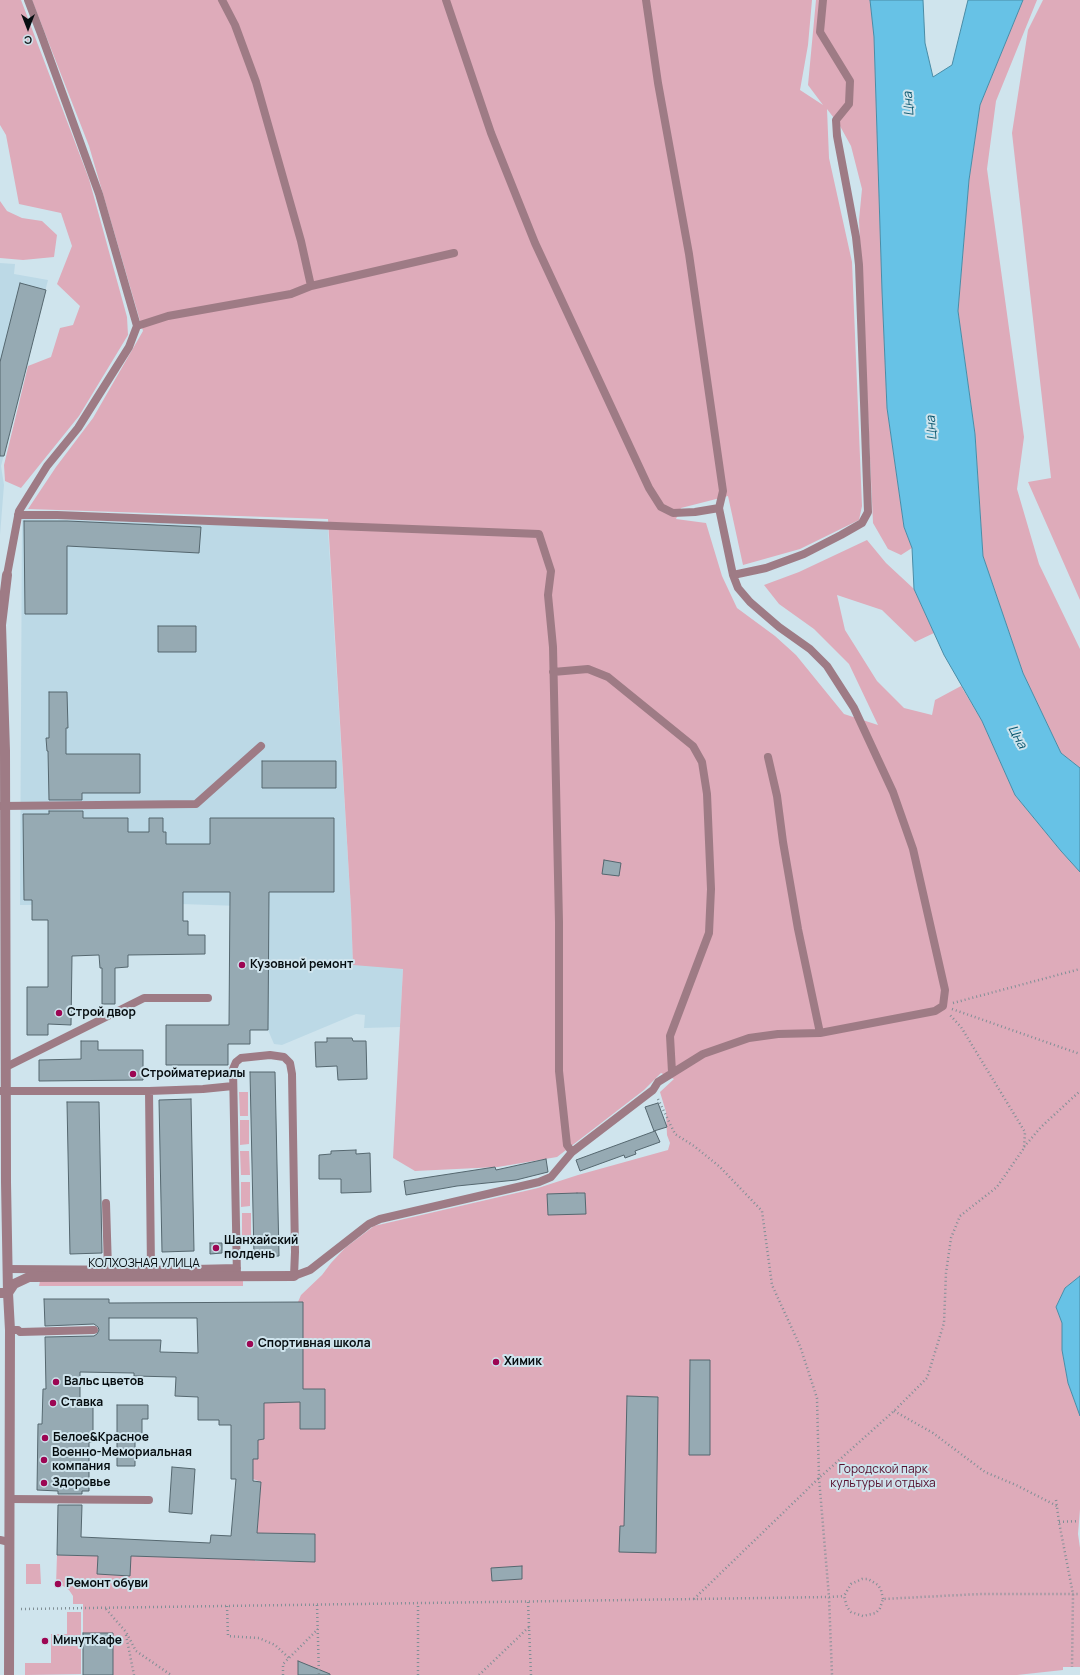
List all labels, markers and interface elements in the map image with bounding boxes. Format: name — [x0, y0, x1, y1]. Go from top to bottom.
north arrow — [8, 8, 48, 48]
text: С — [24, 33, 32, 48]
water label: Цна — [900, 91, 918, 117]
water label: Цна — [923, 415, 941, 441]
water label: Цна — [1004, 723, 1030, 751]
place label: Кузовной ремонт — [250, 958, 353, 972]
marker: Кузовной ремонт — [237, 960, 247, 970]
place label: Строй двор — [67, 1006, 136, 1020]
marker: Строй двор — [54, 1008, 64, 1018]
place label: Стройматериалы — [141, 1067, 245, 1081]
marker: Стройматериалы — [128, 1069, 138, 1079]
place label: Шанхайский полдень — [224, 1234, 298, 1262]
marker: Шанхайский полдень — [211, 1243, 221, 1253]
street label: КОЛХОЗНАЯ УЛИЦА — [88, 1257, 200, 1271]
place label: Спортивная школа — [258, 1337, 371, 1351]
marker: Спортивная школа — [245, 1339, 255, 1349]
place label: Химик — [504, 1355, 542, 1369]
marker: Химик — [491, 1357, 501, 1367]
place label: Вальс цветов — [64, 1375, 144, 1389]
marker: Вальс цветов — [51, 1377, 61, 1387]
place label: Ставка — [61, 1396, 103, 1410]
marker: Ставка — [48, 1398, 58, 1408]
place label: Белое&Красное — [53, 1431, 149, 1445]
marker: Белое&Красное — [40, 1433, 50, 1443]
place label: Военно-Мемориальная компания — [52, 1446, 192, 1474]
marker: Военно-Мемориальная компания — [39, 1455, 49, 1465]
park label: Городской парк культуры и отдыха — [830, 1463, 936, 1491]
place label: Здоровье — [52, 1476, 110, 1490]
marker: Здоровье — [39, 1478, 49, 1488]
place label: Ремонт обуви — [66, 1577, 148, 1591]
marker: Ремонт обуви — [53, 1579, 63, 1589]
place label: МинутКафе — [53, 1634, 122, 1648]
marker: МинутКафе — [40, 1636, 50, 1646]

